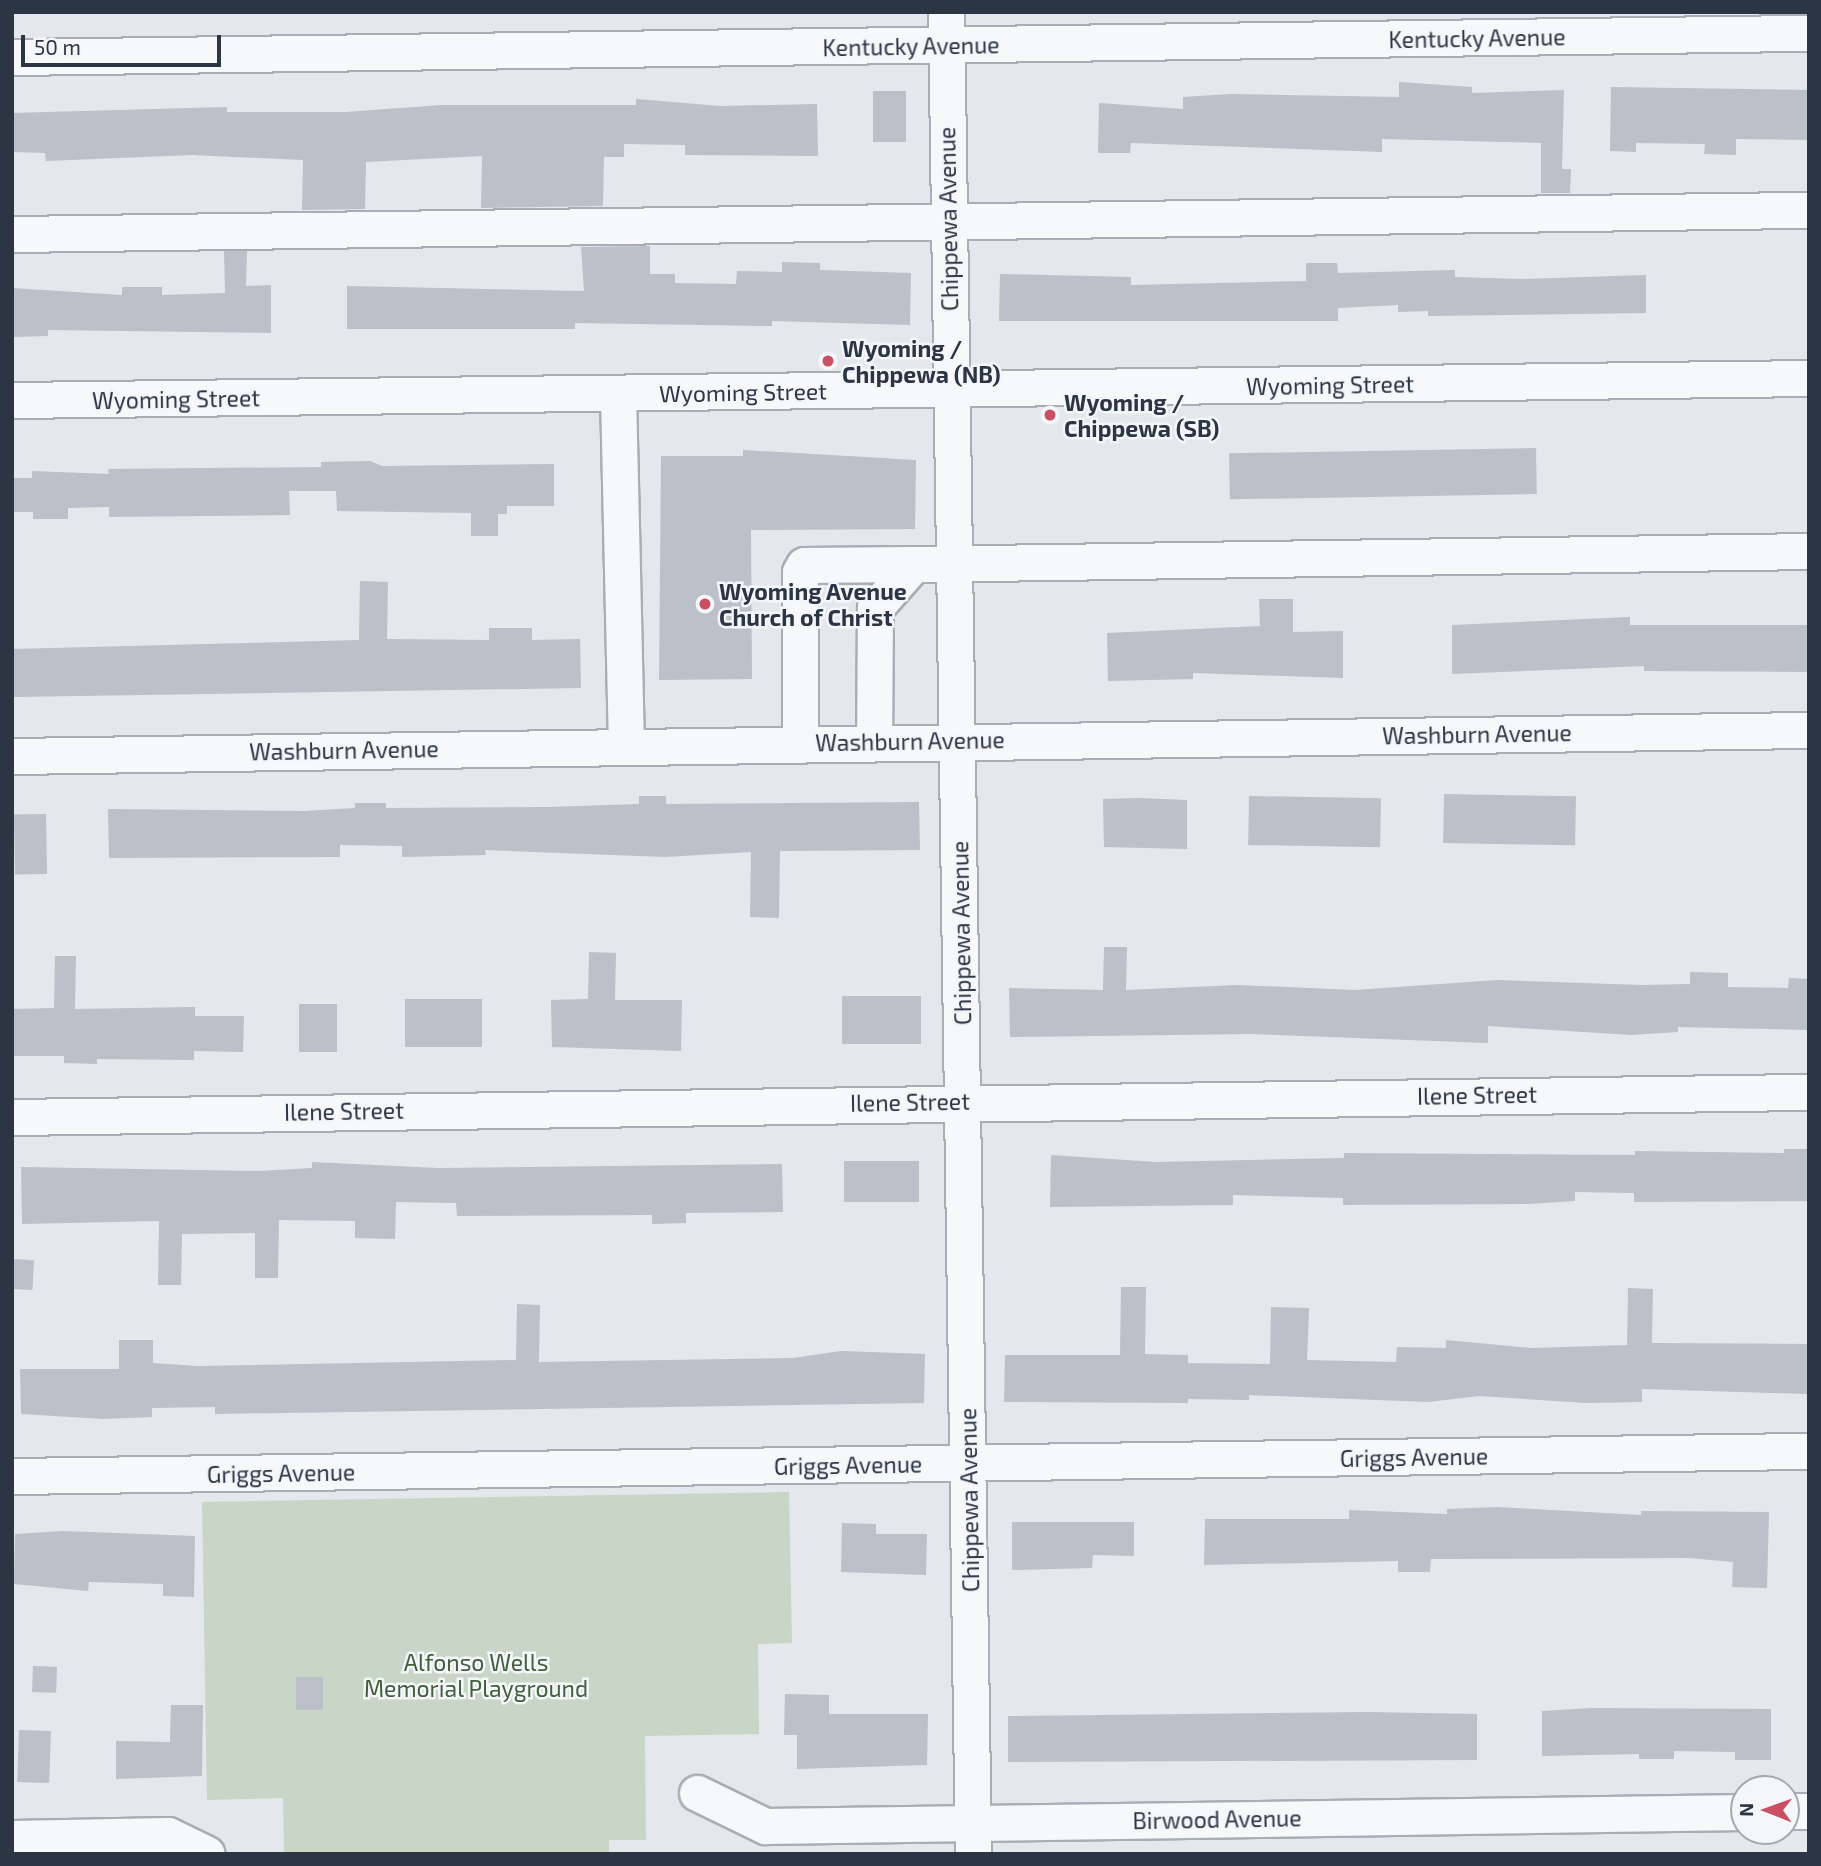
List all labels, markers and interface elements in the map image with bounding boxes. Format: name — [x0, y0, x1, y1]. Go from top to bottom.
scale bar — [24, 21, 224, 65]
street label: Kentucky Avenue — [1388, 23, 1566, 53]
street label: Kentucky Avenue — [822, 31, 1000, 61]
text: 50 m — [34, 34, 81, 59]
street label: Chippewa Avenue — [933, 126, 963, 312]
place label: Wyoming / Chippewa (NB) — [842, 334, 1001, 388]
marker: Wyoming / Chippewa (NB) — [820, 353, 836, 369]
street label: Wyoming Street — [1246, 370, 1414, 400]
street label: Wyoming Street — [659, 377, 827, 407]
street label: Wyoming Street — [92, 384, 260, 414]
place label: Wyoming / Chippewa (SB) — [1064, 388, 1219, 442]
marker: Wyoming / Chippewa (SB) — [1042, 407, 1058, 423]
place label: Wyoming Avenue Church of Christ — [719, 577, 907, 631]
marker: Wyoming Avenue Church of Christ — [697, 596, 713, 612]
street label: Washburn Avenue — [1382, 719, 1572, 749]
street label: Washburn Avenue — [815, 726, 1005, 756]
street label: Washburn Avenue — [249, 735, 439, 765]
street label: Chippewa Avenue — [946, 840, 976, 1026]
street label: Ilene Street — [1417, 1080, 1537, 1110]
street label: Ilene Street — [850, 1087, 970, 1117]
street label: Ilene Street — [284, 1096, 404, 1126]
street label: Chippewa Avenue — [954, 1407, 984, 1593]
street label: Griggs Avenue — [1339, 1442, 1489, 1472]
street label: Griggs Avenue — [773, 1450, 923, 1480]
street label: Griggs Avenue — [206, 1458, 356, 1488]
park label: Alfonso Wells Memorial Playground — [364, 1648, 588, 1702]
north arrow — [1730, 1775, 1800, 1845]
text: N — [1734, 1803, 1757, 1817]
street label: Birwood Avenue — [1132, 1804, 1302, 1834]

